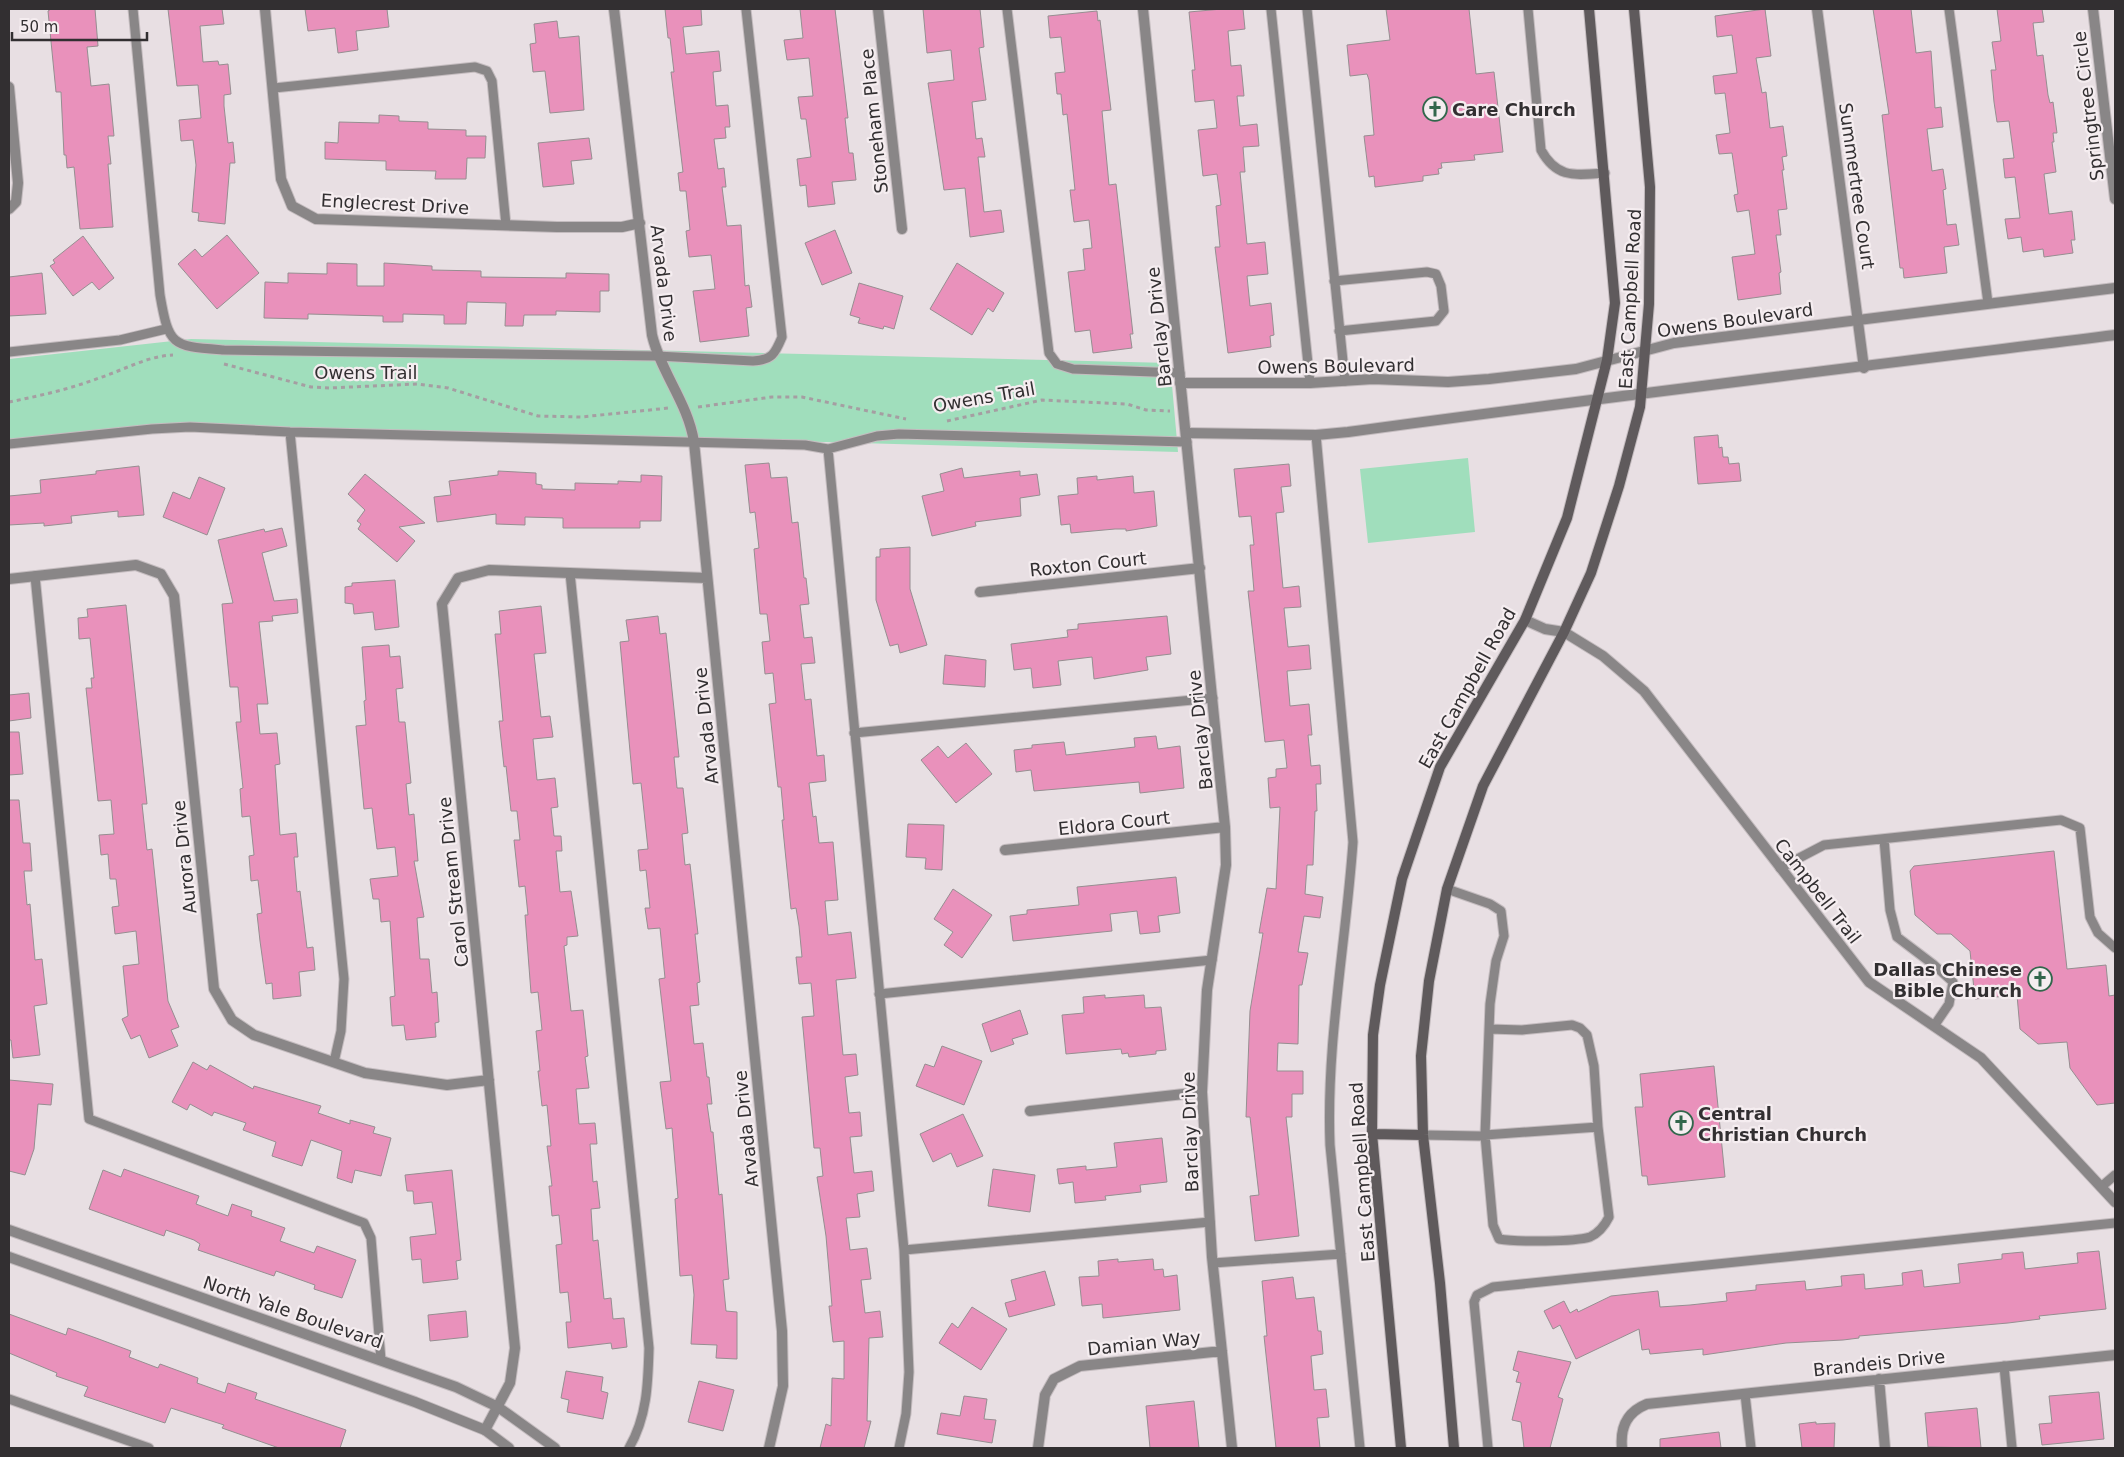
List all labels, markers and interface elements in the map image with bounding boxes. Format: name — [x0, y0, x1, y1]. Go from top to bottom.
scale bar — [12, 10, 148, 42]
text: 50 m — [20, 18, 58, 36]
street label: Springtree Circle — [2068, 30, 2108, 182]
street label: Stoneham Place — [856, 48, 892, 194]
church icon: Care Church — [1422, 96, 1448, 122]
place label: Care Church — [1452, 99, 1576, 120]
street label: Summertree Court — [1835, 101, 1879, 271]
street label: Englecrest Drive — [320, 190, 470, 218]
street label: East Campbell Road — [1615, 208, 1645, 390]
street label: Arvada Drive — [646, 223, 682, 343]
street label: Barclay Drive — [1142, 266, 1176, 388]
street label: Owens Boulevard — [1656, 299, 1814, 341]
street label: Owens Boulevard — [1257, 354, 1415, 378]
street label: Owens Trail — [314, 362, 418, 383]
street label: Owens Trail — [931, 378, 1037, 416]
street label: Roxton Court — [1028, 547, 1148, 581]
street label: East Campbell Road — [1414, 604, 1520, 772]
street label: Arvada Drive — [689, 666, 723, 786]
street label: Barclay Drive — [1183, 669, 1217, 791]
street label: Carol Stream Drive — [434, 796, 472, 968]
street label: Aurora Drive — [168, 799, 200, 915]
street label: Eldora Court — [1057, 807, 1171, 839]
street label: Campbell Trail — [1770, 834, 1866, 948]
place label: Dallas Chinese Bible Church — [1873, 959, 2022, 1001]
church icon: Dallas Chinese Bible Church — [2027, 966, 2053, 992]
street label: Arvada Drive — [729, 1069, 763, 1189]
street label: Barclay Drive — [1177, 1071, 1203, 1193]
street label: East Campbell Road — [1345, 1081, 1379, 1263]
place label: Central Christian Church — [1698, 1103, 1867, 1145]
church icon: Central Christian Church — [1668, 1110, 1694, 1136]
street label: North Yale Boulevard — [200, 1271, 386, 1353]
street label: Damian Way — [1086, 1327, 1202, 1359]
street label: Brandeis Drive — [1812, 1346, 1946, 1380]

